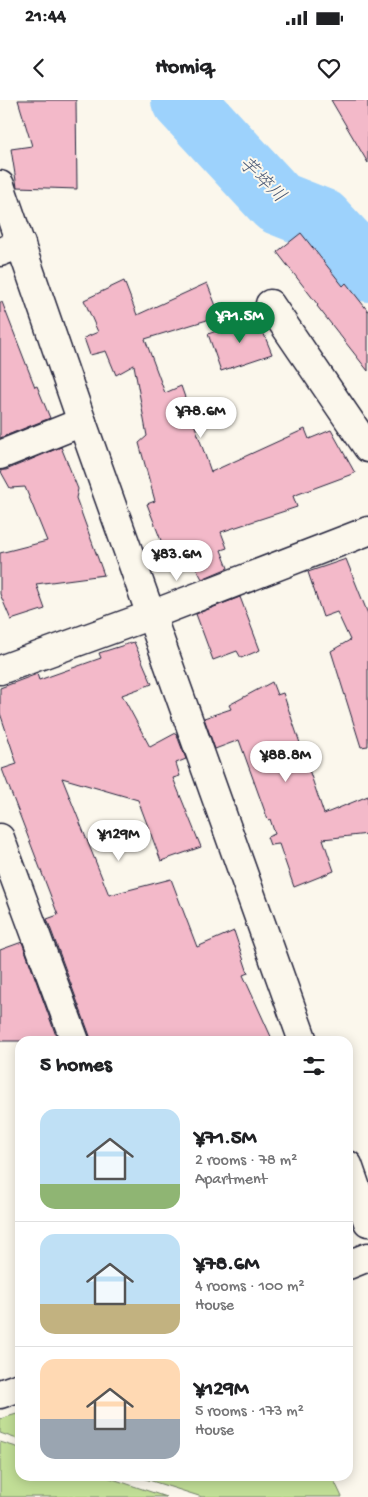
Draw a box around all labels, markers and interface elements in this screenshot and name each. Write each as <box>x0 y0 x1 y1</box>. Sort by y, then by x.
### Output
text: 21:44 <box>25 6 66 29</box>
icon: back <box>25 54 53 82</box>
icon: heart <box>315 54 343 82</box>
text: Homiq <box>155 55 213 81</box>
water label: 芋埣川 <box>233 152 290 209</box>
pin: ¥71.5M <box>199 302 281 344</box>
text: ¥71.5M <box>217 308 263 327</box>
pin: ¥78.6M <box>160 396 242 439</box>
text: ¥78.6M <box>177 403 225 422</box>
pin: ¥83.6M <box>136 540 218 582</box>
text: ¥83.6M <box>153 546 201 565</box>
pin: ¥88.8M <box>245 740 327 783</box>
text: ¥88.8M <box>261 747 311 766</box>
pin: ¥129M <box>84 820 154 862</box>
text: ¥129M <box>99 826 139 845</box>
icon: filters <box>300 1052 328 1080</box>
text: 5 homes <box>40 1054 112 1079</box>
text: ¥71.5M <box>195 1127 256 1152</box>
icon: home <box>80 1129 140 1189</box>
text: 2 rooms · 78 m² <box>195 1152 297 1171</box>
text: Apartment <box>195 1171 267 1190</box>
text: ¥78.6M <box>195 1253 259 1278</box>
icon: home <box>80 1254 140 1314</box>
text: 4 rooms · 100 m² <box>195 1278 305 1297</box>
text: House <box>195 1297 234 1316</box>
text: ¥129M <box>195 1378 249 1403</box>
icon: home <box>80 1379 140 1439</box>
text: 5 rooms · 173 m² <box>195 1403 304 1422</box>
text: House <box>195 1422 234 1441</box>

